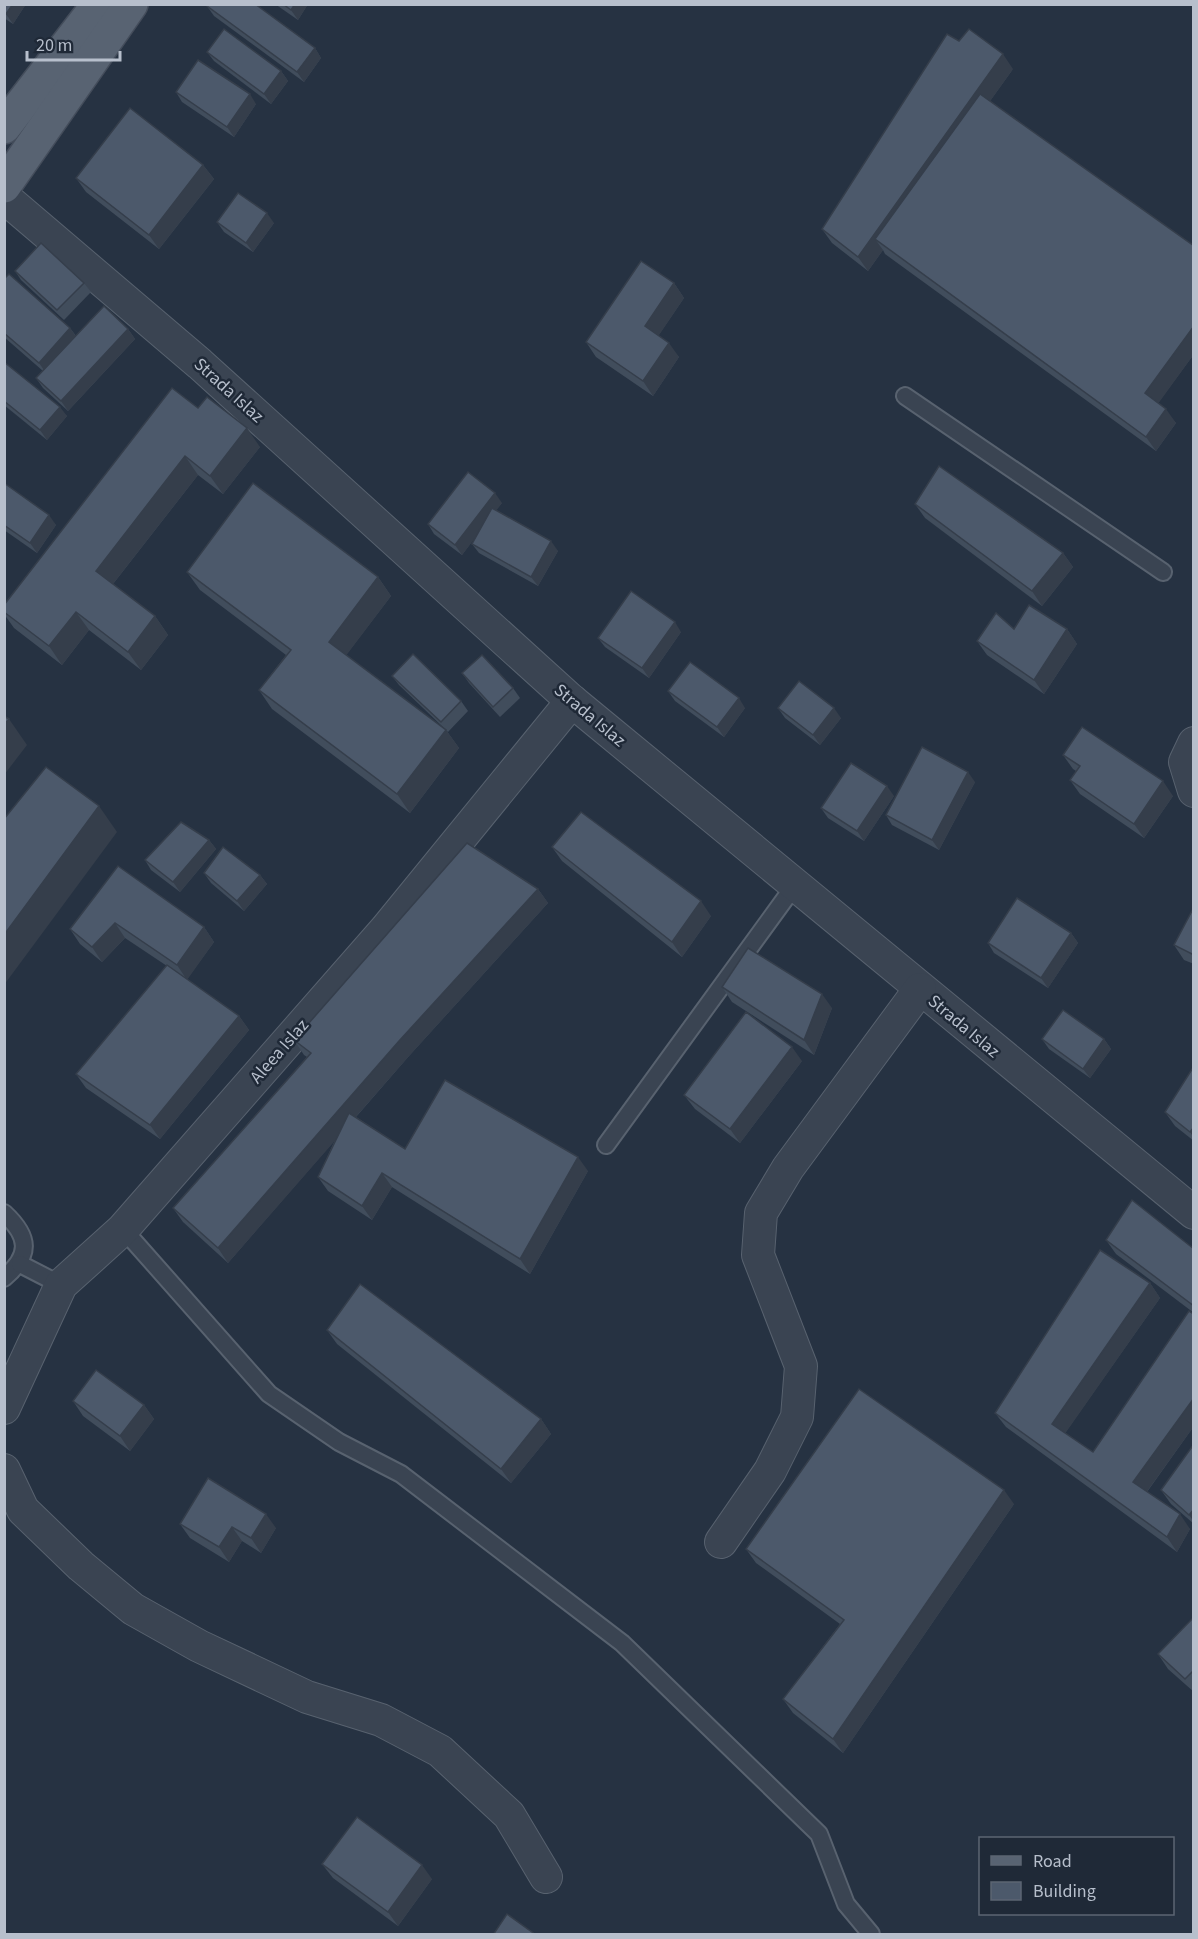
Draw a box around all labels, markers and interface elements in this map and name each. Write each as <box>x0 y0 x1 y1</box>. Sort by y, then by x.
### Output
scale bar <box>27 24 120 62</box>
text: 20 m <box>36 33 72 58</box>
street label: Strada Islaz <box>188 352 269 429</box>
street label: Strada Islaz <box>549 678 631 753</box>
street label: Strada Islaz <box>923 989 1005 1064</box>
street label: Aleea Islaz <box>244 1013 315 1089</box>
legend <box>979 1837 1174 1915</box>
text: Road <box>1033 1849 1072 1874</box>
text: Building <box>1033 1879 1096 1904</box>

